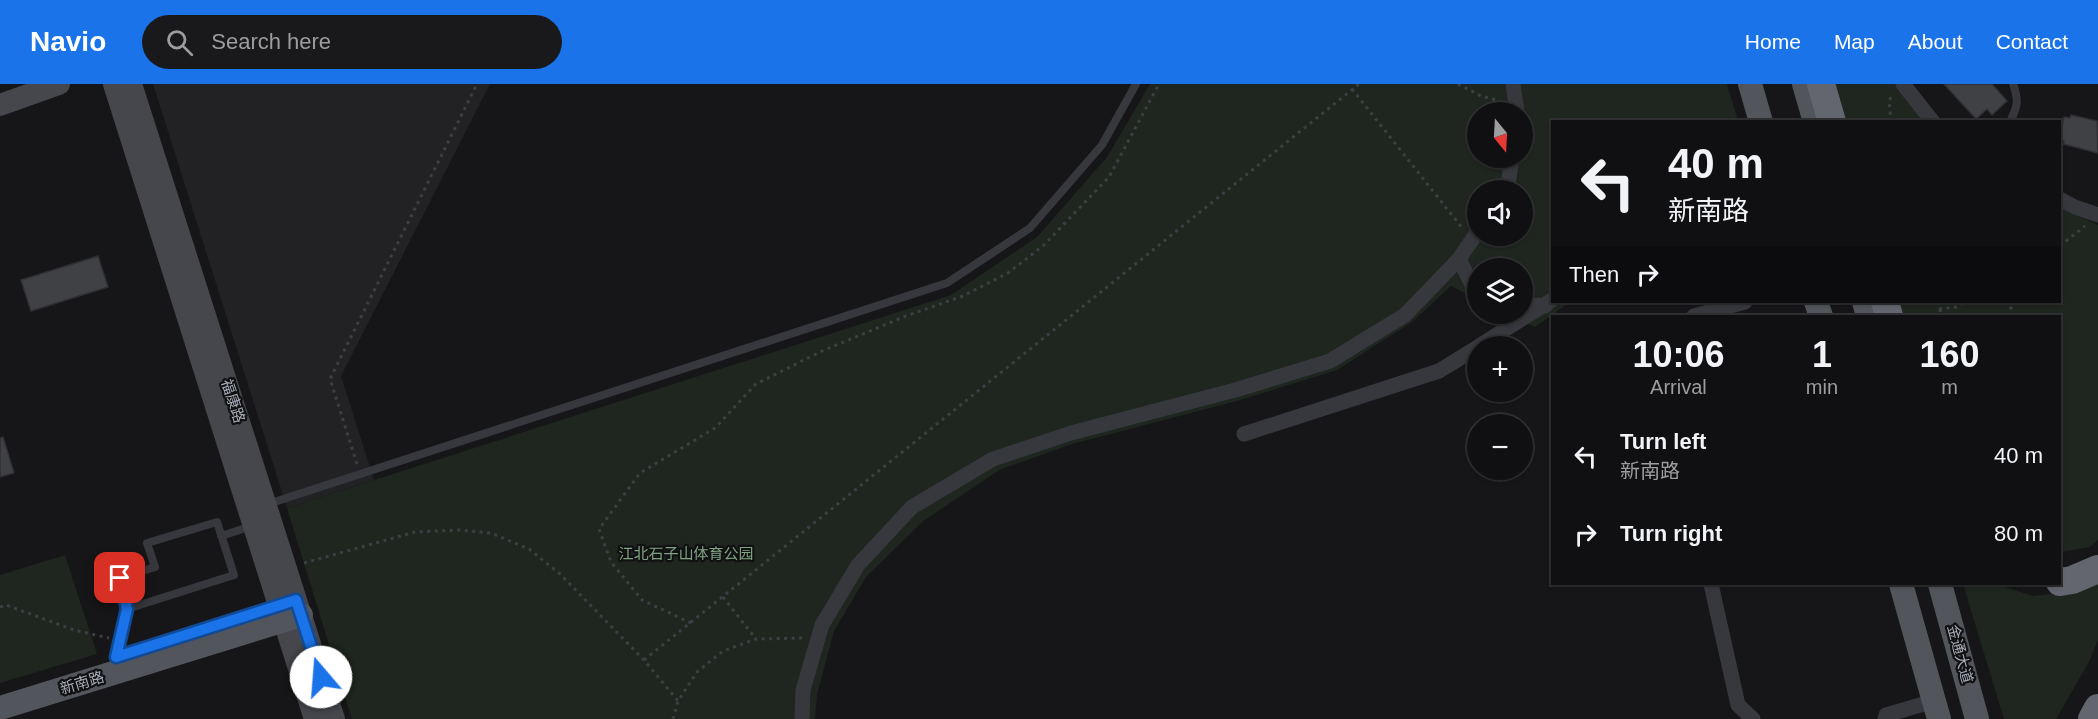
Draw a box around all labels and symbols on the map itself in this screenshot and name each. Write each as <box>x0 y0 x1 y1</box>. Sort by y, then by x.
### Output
north arrow <box>1467 102 1533 168</box>
street label: 福康路 <box>218 377 249 425</box>
park label: 江北石子山体育公园 <box>618 545 754 562</box>
pin <box>94 552 145 603</box>
street label: 金通大道 <box>1945 623 1976 685</box>
position arrow <box>289 645 353 709</box>
street label: 新南路 <box>58 668 106 697</box>

